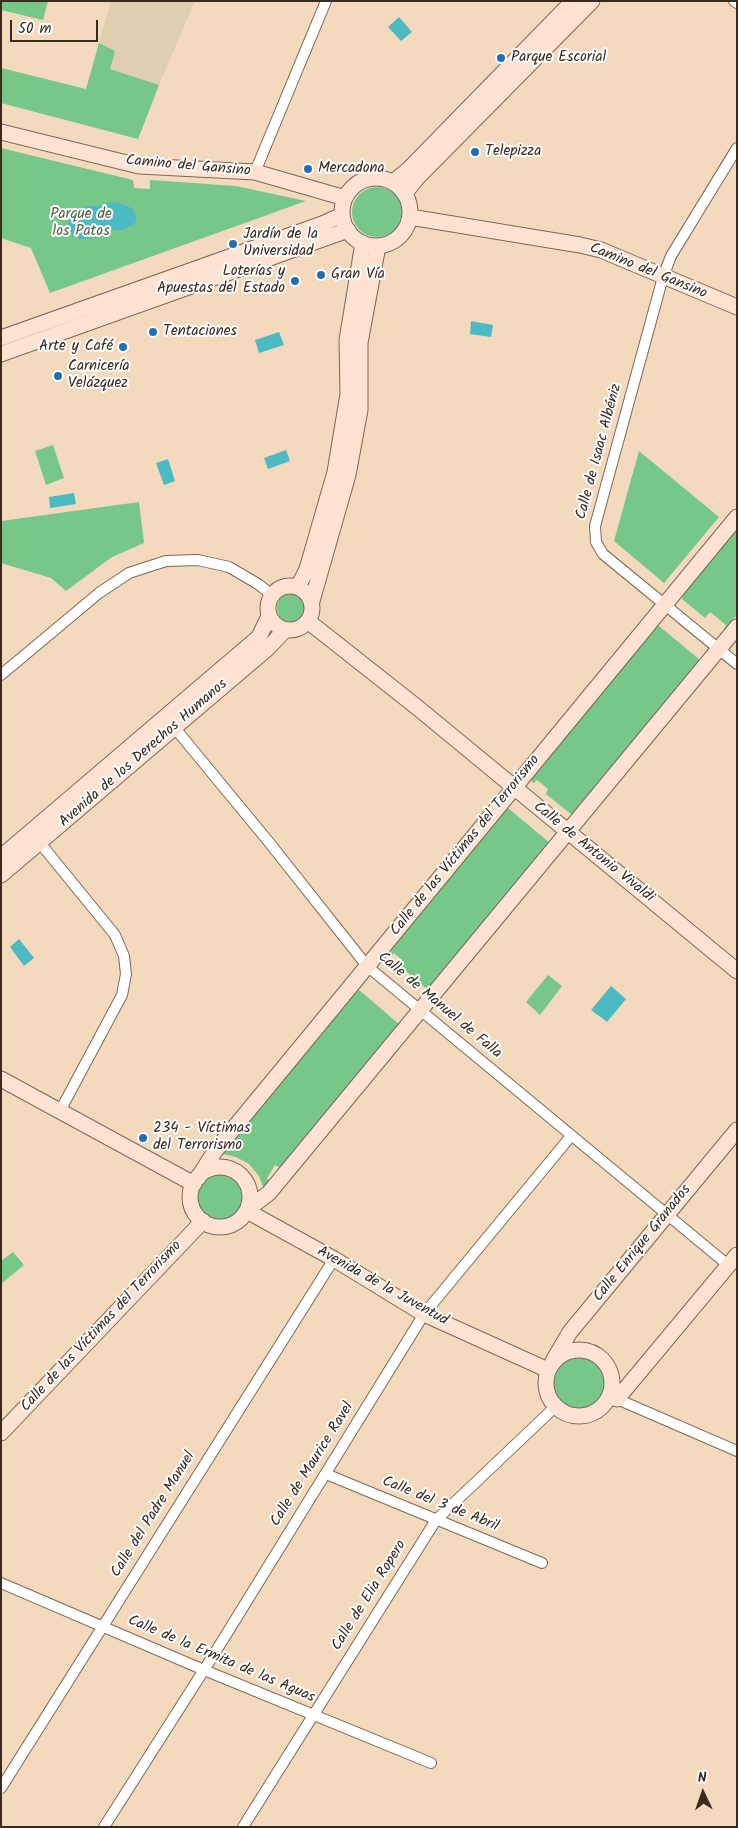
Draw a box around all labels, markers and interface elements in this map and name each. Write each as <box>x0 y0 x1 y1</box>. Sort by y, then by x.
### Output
scale bar <box>12 10 100 42</box>
text: 50 m <box>18 17 52 41</box>
place label: Parque Escorial <box>511 49 606 67</box>
marker: Parque Escorial <box>495 52 507 64</box>
place label: Telepizza <box>485 143 541 161</box>
marker: Telepizza <box>469 146 481 158</box>
street label: Camino del Gansino <box>125 153 251 181</box>
place label: Mercadona <box>318 160 385 178</box>
marker: Mercadona <box>302 163 314 175</box>
park label: Parque de los Patos <box>50 206 112 241</box>
place label: Jardín de la Universidad <box>243 226 318 261</box>
marker: Jardín de la Universidad <box>227 238 239 250</box>
street label: Camino del Gansino <box>587 240 709 304</box>
place label: Loterías y Apuestas del Estado <box>157 263 285 298</box>
place label: Gran Vía <box>331 266 385 284</box>
marker: Gran Vía <box>315 269 327 281</box>
marker: Loterías y Apuestas del Estado <box>289 275 301 287</box>
place label: Tentaciones <box>163 323 237 341</box>
marker: Tentaciones <box>147 326 159 338</box>
place label: Arte y Café <box>39 338 113 356</box>
marker: Arte y Café <box>117 341 129 353</box>
place label: Carnicería Velázquez <box>68 358 130 393</box>
marker: Carnicería Velázquez <box>52 370 64 382</box>
street label: Calle de Isaac Albéniz <box>573 382 627 522</box>
street label: Avenida de los Derechos Humanos <box>56 676 232 832</box>
street label: Calle de las Víctimas del Terrorismo <box>387 752 545 940</box>
street label: Calle de Antonio Vivaldi <box>529 799 657 907</box>
street label: Calle de Manuel de Falla <box>373 949 505 1063</box>
place label: 234 - Víctimas del Terrorismo <box>153 1120 250 1155</box>
marker: 234 - Víctimas del Terrorismo <box>137 1132 149 1144</box>
street label: Calle Enrique Granados <box>590 1182 696 1306</box>
street label: Calle de las Víctimas del Terrorismo <box>18 1238 186 1416</box>
street label: Avenida de la Juventud <box>313 1243 451 1331</box>
street label: Calle de Maurice Ravel <box>267 1400 359 1530</box>
street label: Calle del Padre Manuel <box>108 1449 200 1581</box>
street label: Calle del 3 de Abril <box>379 1473 501 1537</box>
street label: Calle de Elia Ropero <box>329 1538 411 1654</box>
street label: Calle de la Ermita de las Aguas <box>125 1612 317 1708</box>
text: N <box>697 1767 707 1789</box>
north arrow <box>678 1768 728 1818</box>

